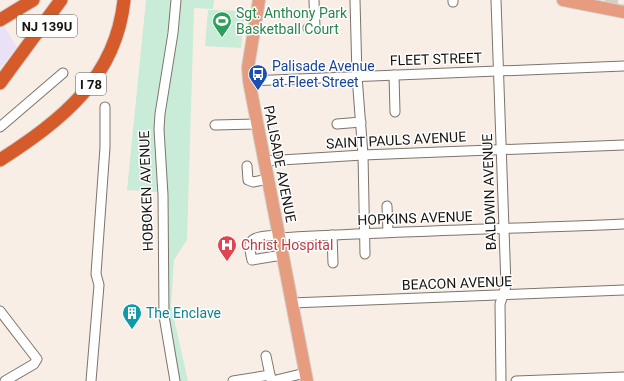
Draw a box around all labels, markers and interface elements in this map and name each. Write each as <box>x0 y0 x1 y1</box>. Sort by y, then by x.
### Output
place label: Sgt. Anthony Park Basketball Court <box>236 5 348 37</box>
sports icon: Sgt. Anthony Park Basketball Court <box>211 10 233 38</box>
road number: NJ 139U <box>17 15 77 37</box>
street label: FLEET STREET <box>389 49 483 69</box>
place label: Palisade Avenue at Fleet Street <box>272 58 375 90</box>
bus stop icon: Palisade Avenue at Fleet Street <box>247 63 269 91</box>
road number: I 78 <box>76 73 106 95</box>
street label: PALISADE AVENUE <box>261 104 299 224</box>
street label: SAINT PAULS AVENUE <box>326 128 467 152</box>
street label: HOBOKEN AVENUE <box>136 130 156 252</box>
street label: BALDWIN AVENUE <box>479 133 499 251</box>
street label: HOPKINS AVENUE <box>357 208 473 228</box>
hospital icon: Christ Hospital <box>216 234 238 262</box>
place label: Christ Hospital <box>241 237 333 253</box>
street label: BEACON AVENUE <box>402 273 512 293</box>
building icon: The Enclave <box>121 302 143 330</box>
place label: The Enclave <box>146 305 221 321</box>

